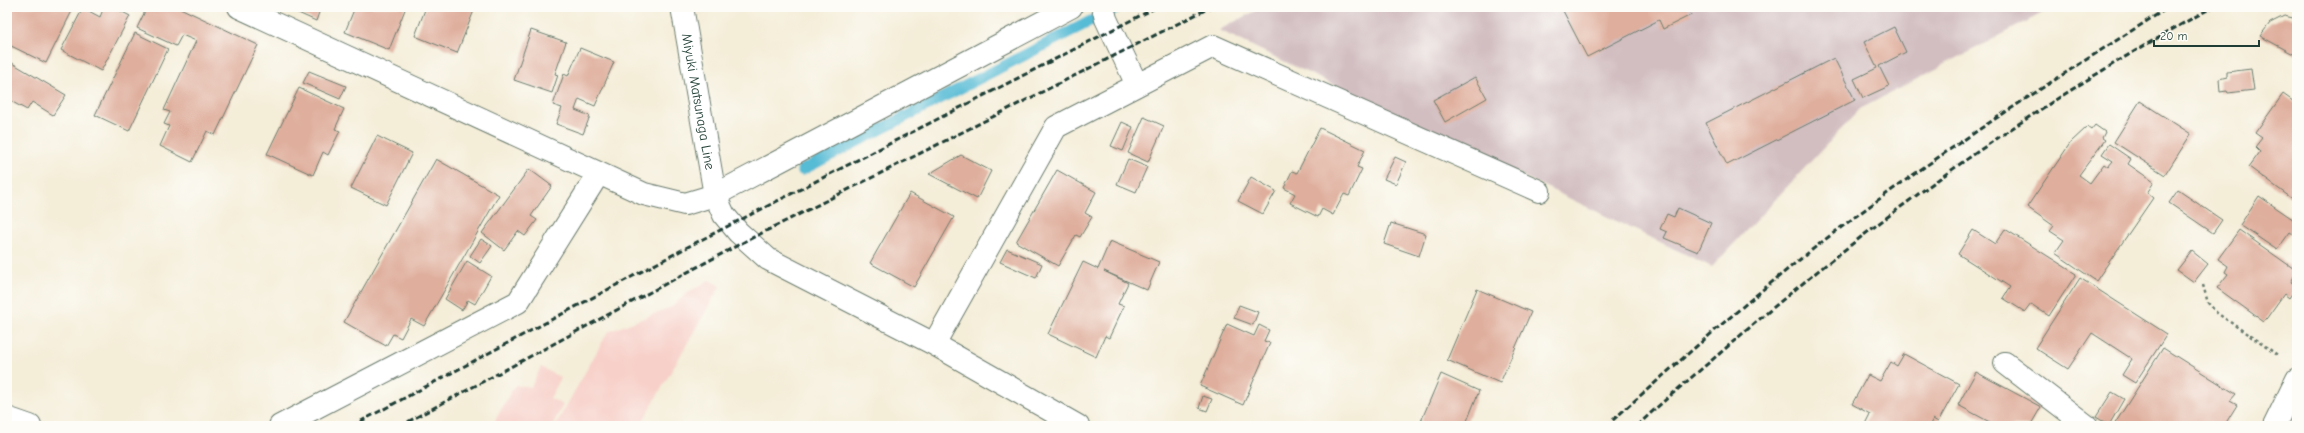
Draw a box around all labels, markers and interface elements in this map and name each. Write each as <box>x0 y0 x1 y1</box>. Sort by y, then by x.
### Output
scale bar <box>2154 22 2259 48</box>
text: 20 m <box>2160 29 2188 43</box>
street label: Miyuki Matsunaga Line <box>678 32 719 171</box>

